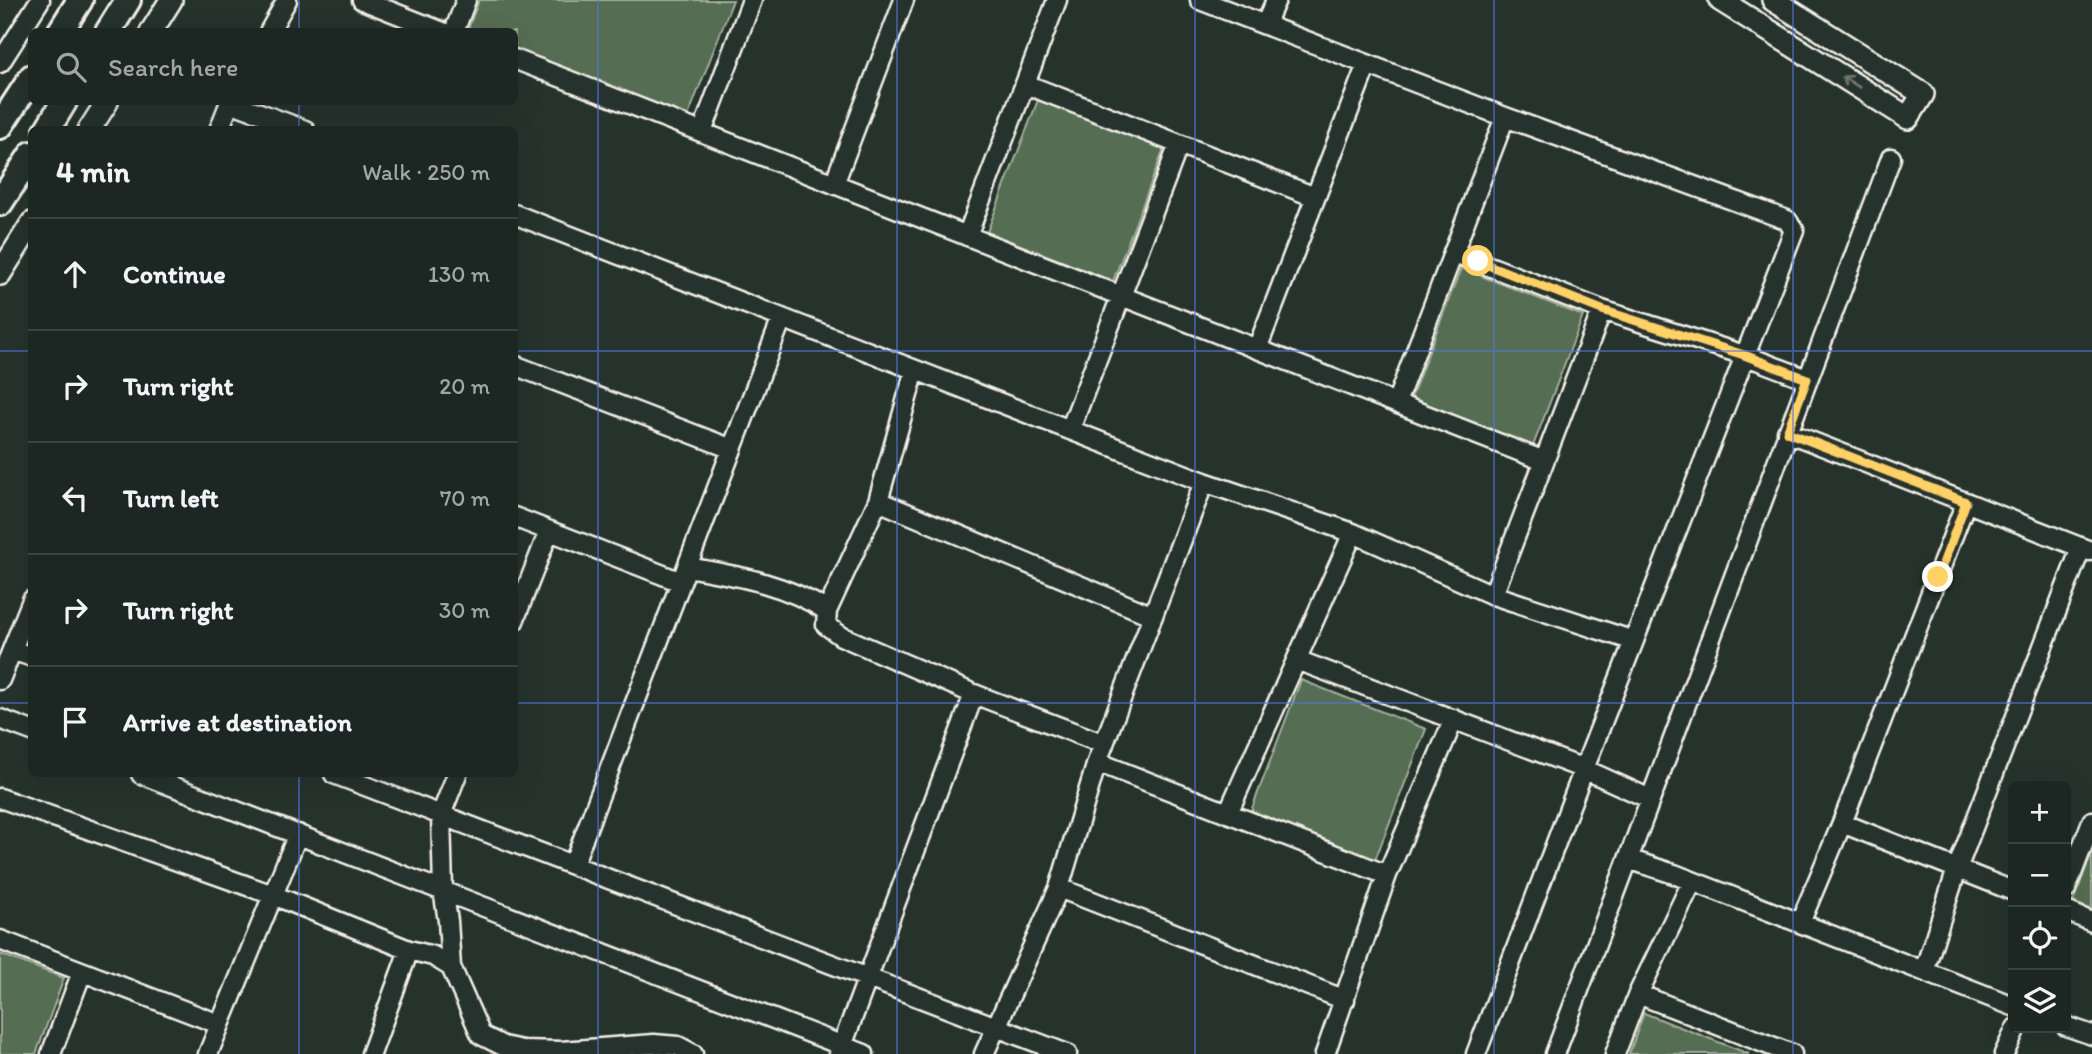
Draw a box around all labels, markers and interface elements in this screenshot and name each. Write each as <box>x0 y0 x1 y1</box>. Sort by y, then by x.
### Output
search box <box>28 28 518 105</box>
icon: search <box>52 48 90 86</box>
text: Search here <box>108 51 238 83</box>
one-way arrow <box>1841 74 1861 88</box>
text: 4 min <box>56 153 130 190</box>
text: Walk · 250 m <box>362 158 490 186</box>
route start <box>1462 245 1493 276</box>
icon: ahead <box>56 255 94 293</box>
text: Continue <box>123 258 226 290</box>
text: 130 m <box>428 260 490 288</box>
icon: right <box>56 367 94 405</box>
text: Turn right <box>123 370 234 402</box>
text: 20 m <box>439 372 490 400</box>
icon: left <box>56 479 94 517</box>
text: Turn left <box>123 482 219 514</box>
text: 70 m <box>440 484 490 512</box>
route end <box>1922 561 1953 592</box>
icon: right <box>56 591 94 629</box>
text: Turn right <box>123 594 234 626</box>
text: 30 m <box>439 596 490 624</box>
icon: arrive <box>56 703 94 741</box>
text: Arrive at destination <box>123 706 352 738</box>
map controls <box>2008 781 2071 1033</box>
button: + <box>2008 781 2071 844</box>
button: − <box>2008 844 2071 907</box>
button: locate <box>2008 907 2071 970</box>
button: layers <box>2008 970 2071 1033</box>

